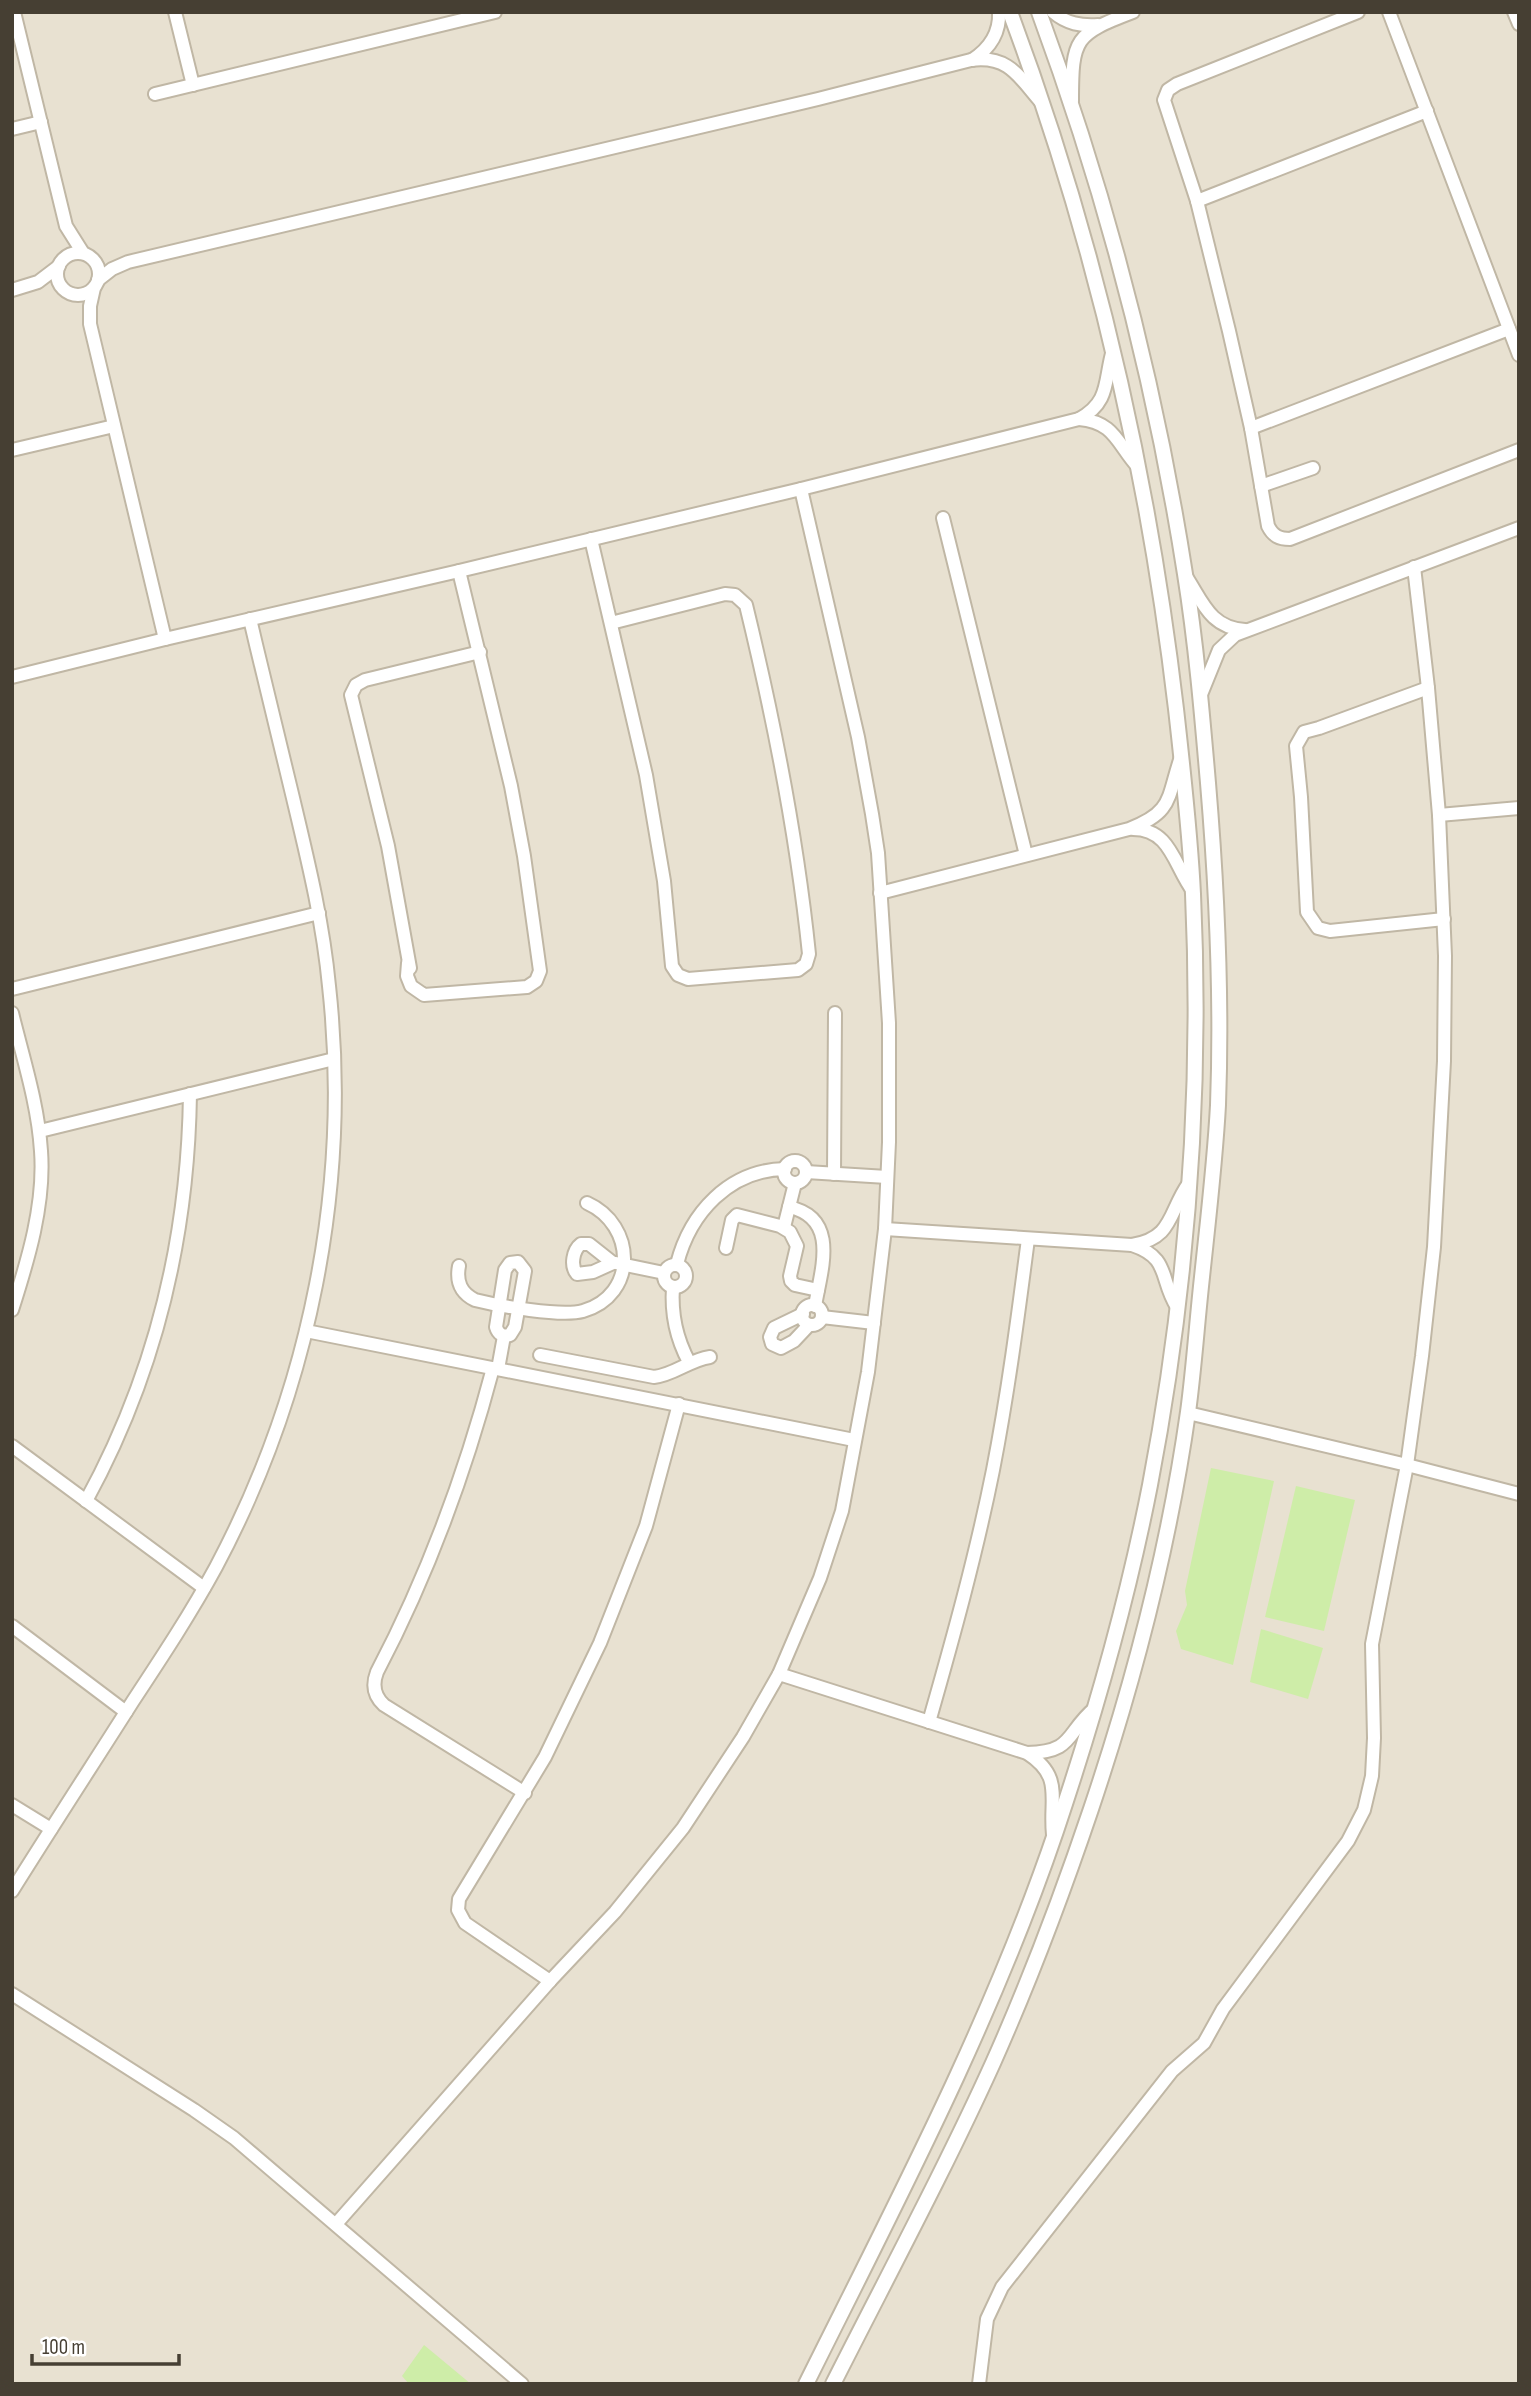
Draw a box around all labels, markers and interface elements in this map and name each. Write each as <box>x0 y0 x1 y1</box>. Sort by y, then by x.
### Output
scale bar <box>32 2322 178 2366</box>
text: 100 m <box>42 2335 85 2360</box>

